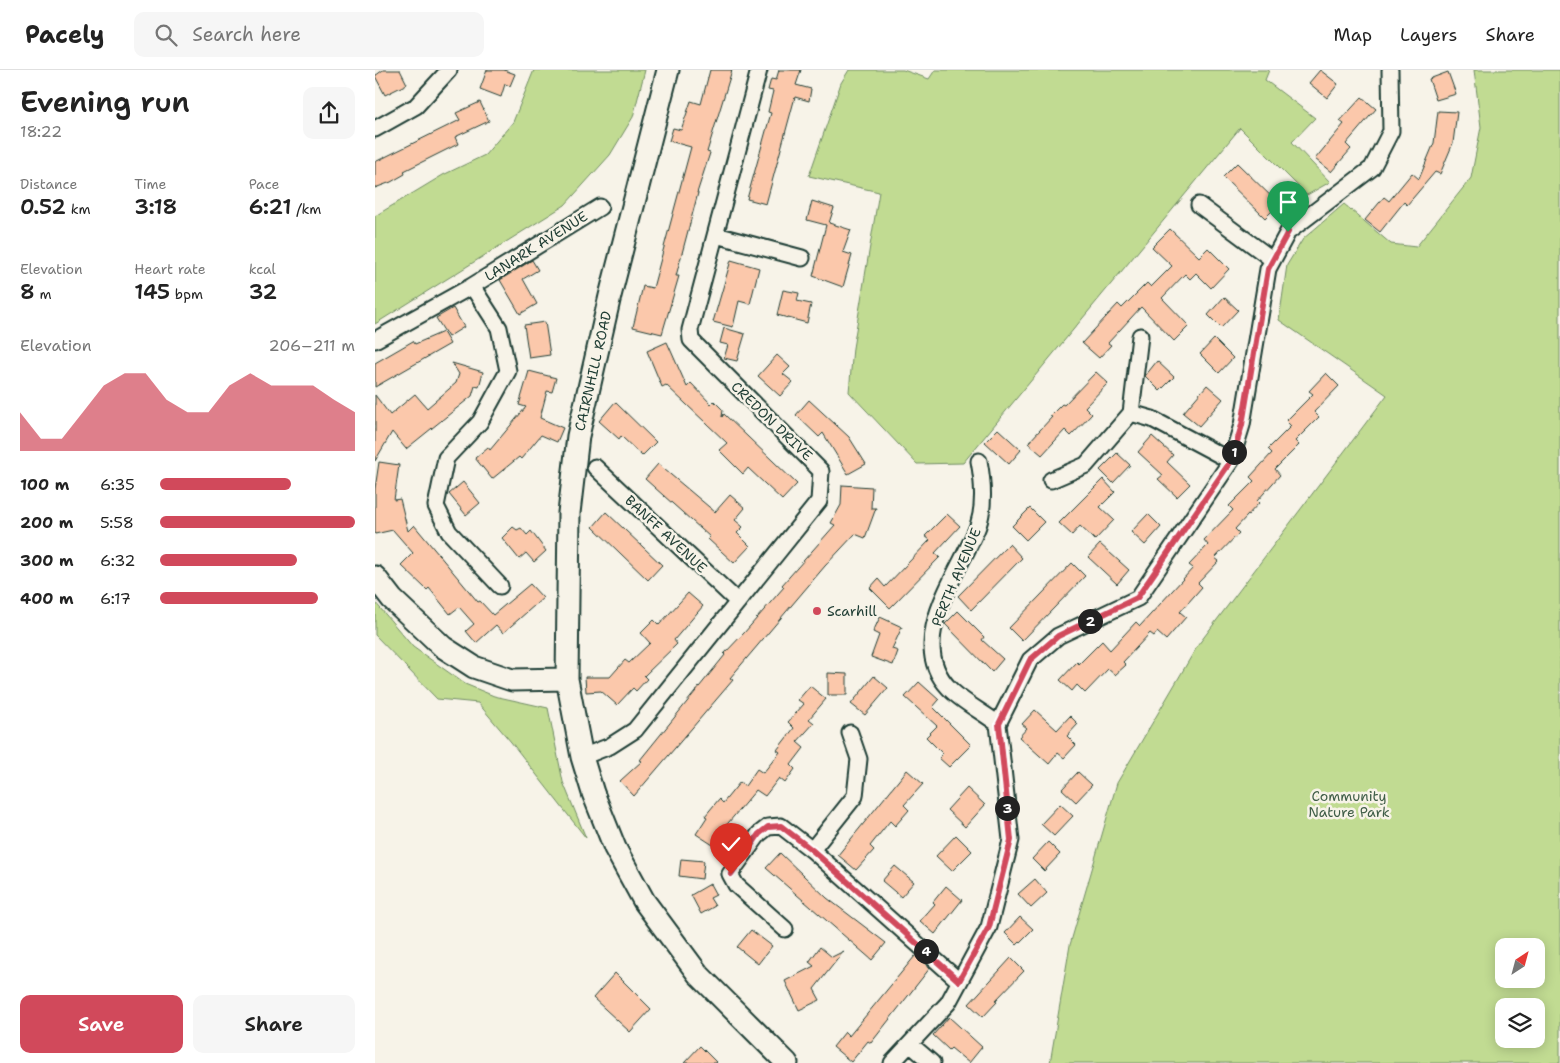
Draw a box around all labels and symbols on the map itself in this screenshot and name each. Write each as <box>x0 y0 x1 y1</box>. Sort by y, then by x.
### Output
pin <box>1267 181 1309 232</box>
street label: LANARK AVENUE <box>481 207 591 285</box>
street label: CAIRNHILL ROAD <box>570 309 616 433</box>
street label: CREDON DRIVE <box>727 378 817 465</box>
pin: 1 <box>1221 440 1247 464</box>
street label: BANFF AVENUE <box>621 491 711 577</box>
street label: PERTH AVENUE <box>927 525 985 629</box>
place label: Scarhill <box>827 602 878 620</box>
marker: Scarhill <box>811 605 823 617</box>
pin: 2 <box>1077 608 1103 634</box>
park label: Community Nature Park <box>1308 787 1390 821</box>
pin: 3 <box>995 796 1019 820</box>
pin <box>710 823 752 874</box>
pin: 4 <box>913 938 939 964</box>
north arrow <box>1495 938 1545 988</box>

